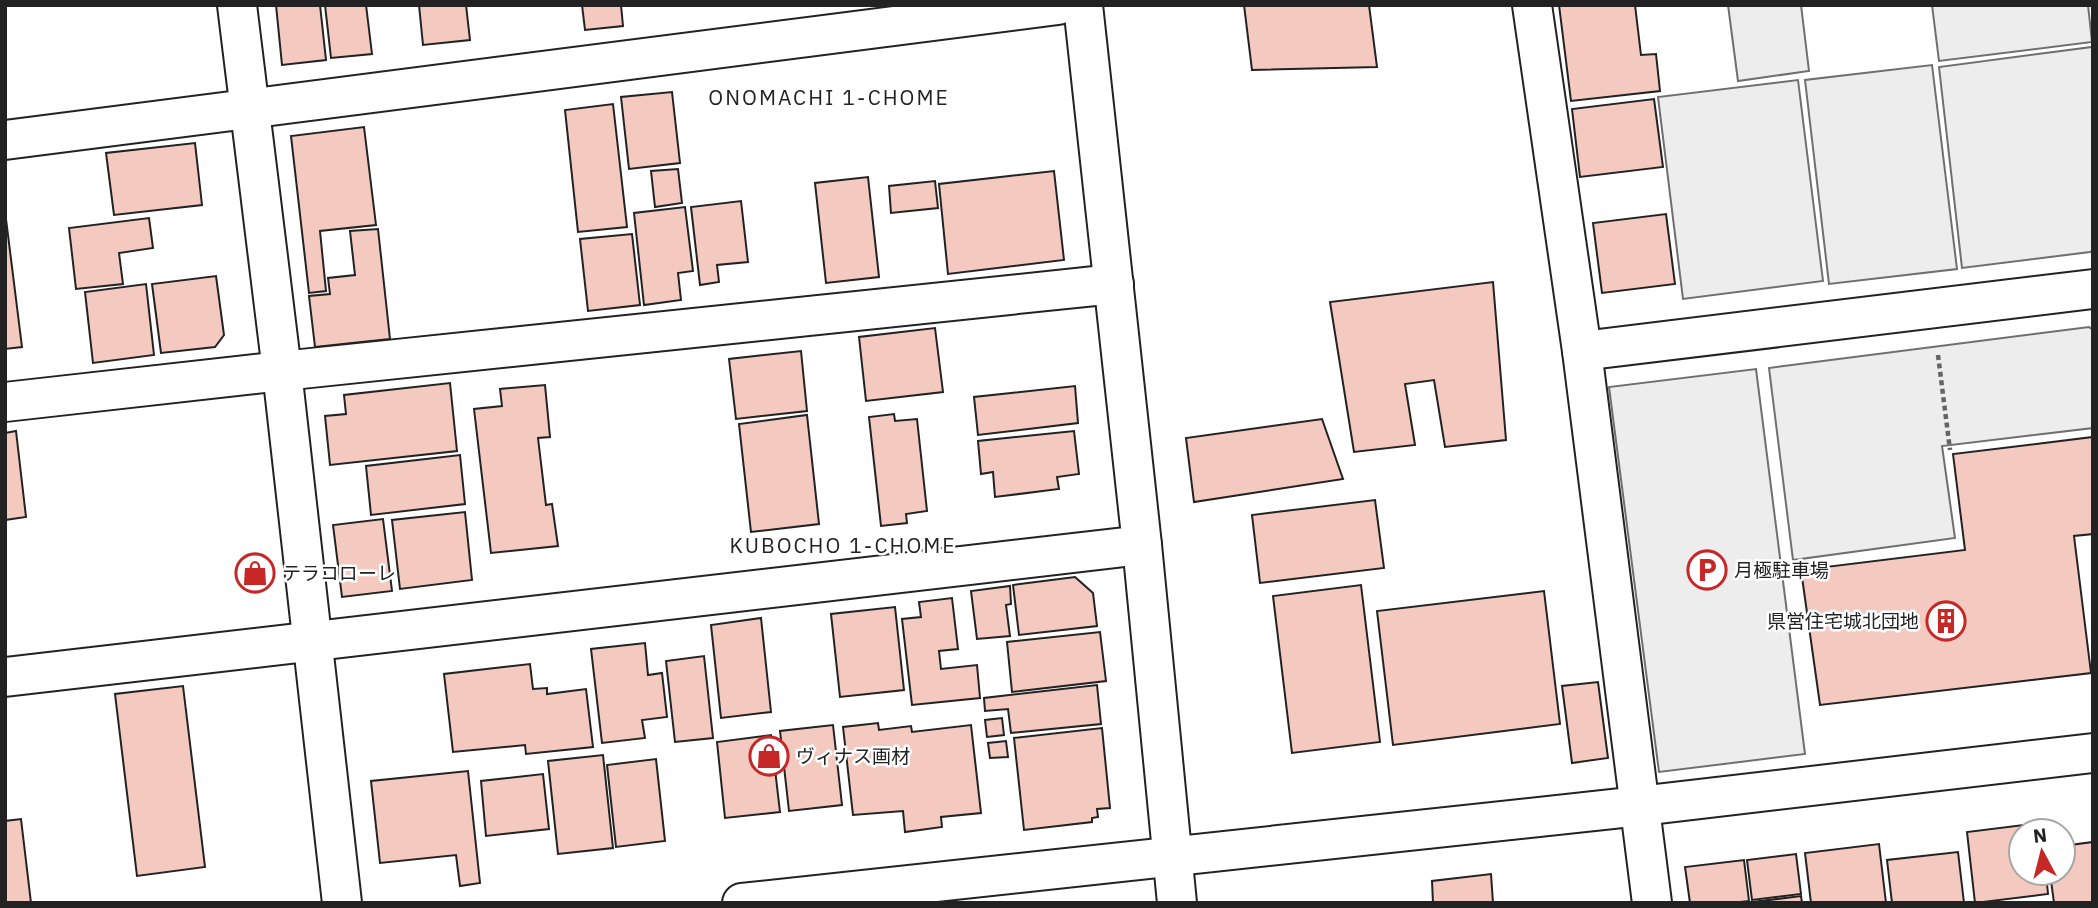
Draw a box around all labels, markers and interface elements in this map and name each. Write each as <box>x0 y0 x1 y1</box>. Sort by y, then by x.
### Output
district label: ONOMACHI 1-CHOME <box>708 83 950 111</box>
district label: KUBOCHO 1-CHOME <box>729 531 957 559</box>
parking icon: 月極駐車場 <box>1686 549 1728 591</box>
shop icon: テラコローレ <box>234 552 276 594</box>
place label: 月極駐車場 <box>1734 558 1829 582</box>
place label: テラコローレ <box>282 561 396 585</box>
building icon: 県営住宅城北団地 <box>1925 600 1967 642</box>
place label: 県営住宅城北団地 <box>1767 609 1919 633</box>
shop icon: ヴィナス画材 <box>748 735 790 777</box>
place label: ヴィナス画材 <box>796 744 910 768</box>
north arrow <box>2007 817 2077 887</box>
text: N <box>2032 822 2048 848</box>

